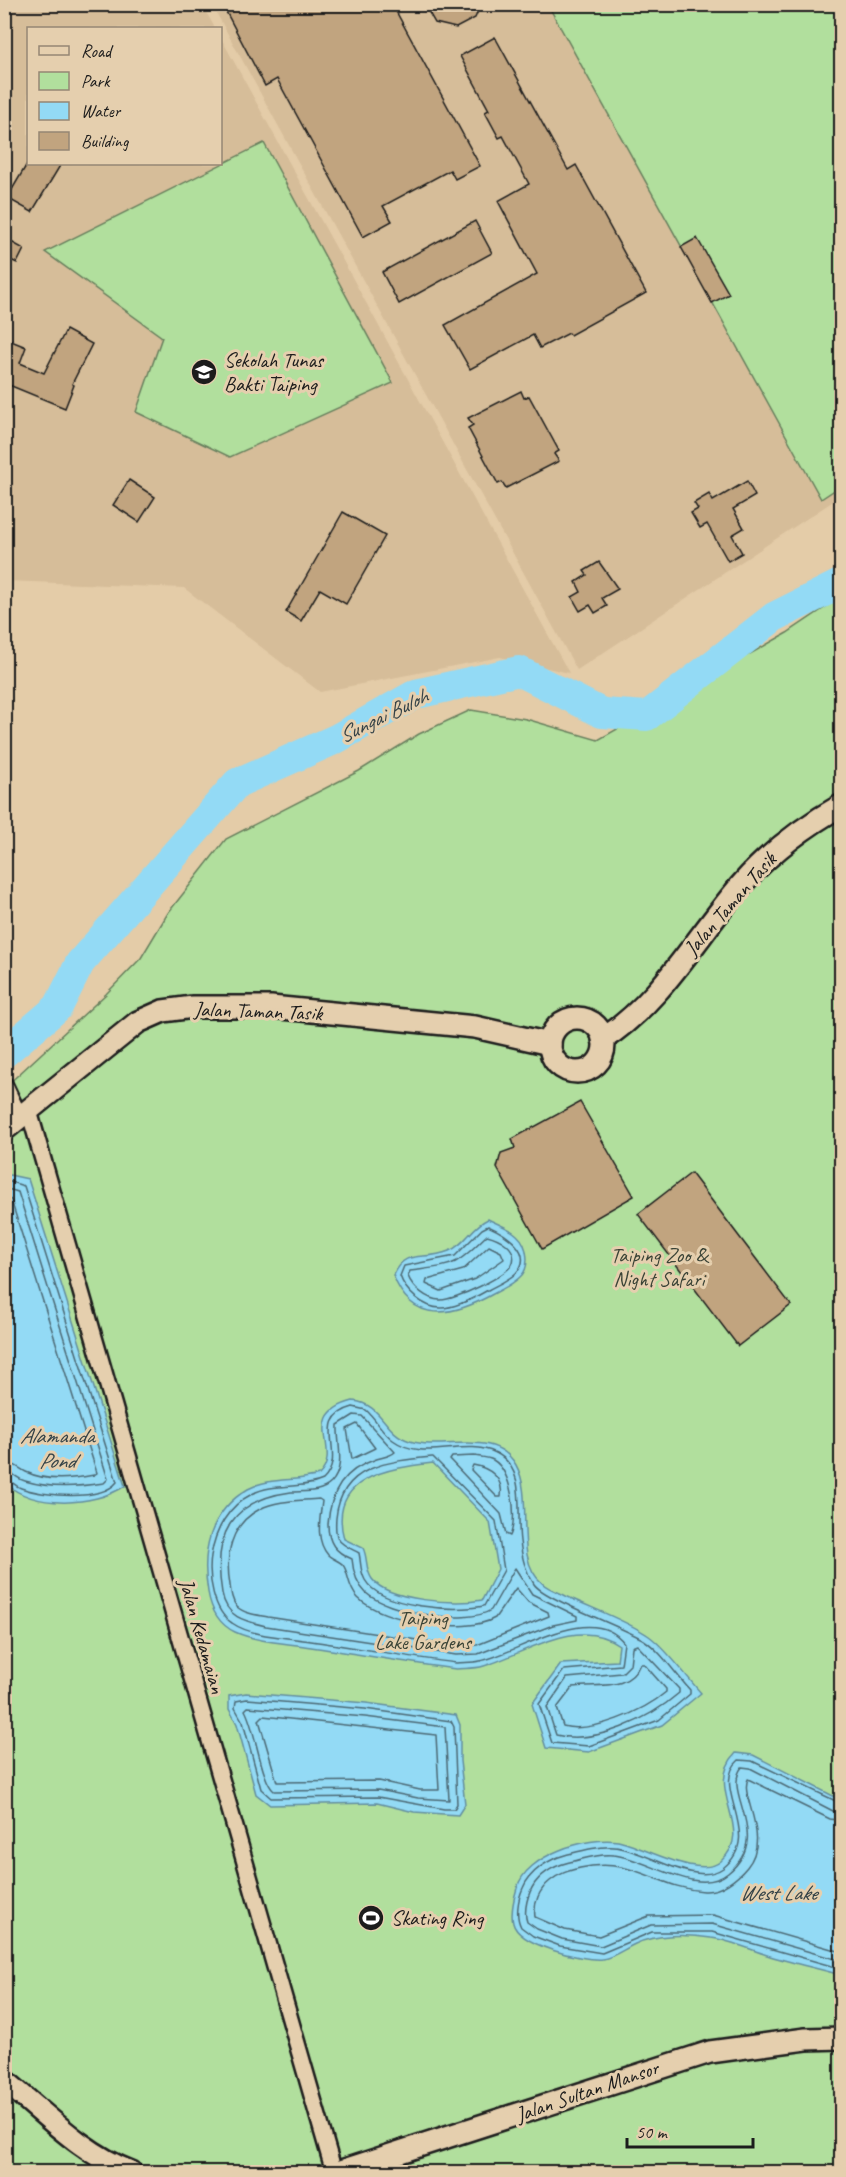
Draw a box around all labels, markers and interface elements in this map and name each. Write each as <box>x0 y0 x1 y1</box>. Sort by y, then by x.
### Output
legend <box>27 27 222 165</box>
text: Road <box>81 40 114 62</box>
text: Park <box>81 70 111 92</box>
text: Water <box>81 100 122 122</box>
text: Building <box>81 130 130 152</box>
place label: Sekolah Tunas Bakti Taiping <box>224 347 325 397</box>
school or university icon: Sekolah Tunas Bakti Taiping <box>189 357 219 387</box>
water label: Sungai Buloh <box>334 682 434 750</box>
street label: Jalan Taman Tasik <box>677 846 783 962</box>
street label: Jalan Taman Tasik <box>192 996 324 1026</box>
park label: Taiping Zoo & Night Safari <box>611 1242 710 1292</box>
water label: Alamanda Pond <box>20 1422 97 1475</box>
street label: Jalan Kedamaian <box>173 1574 231 1697</box>
park label: Taiping Lake Gardens <box>375 1605 473 1655</box>
water label: West Lake <box>740 1879 819 1907</box>
sports icon: Skating Ring <box>356 1903 386 1933</box>
place label: Skating Ring <box>391 1905 485 1931</box>
street label: Jalan Sultan Mansor <box>511 2054 663 2128</box>
scale bar <box>627 2111 753 2149</box>
text: 50 m <box>636 2121 669 2143</box>

